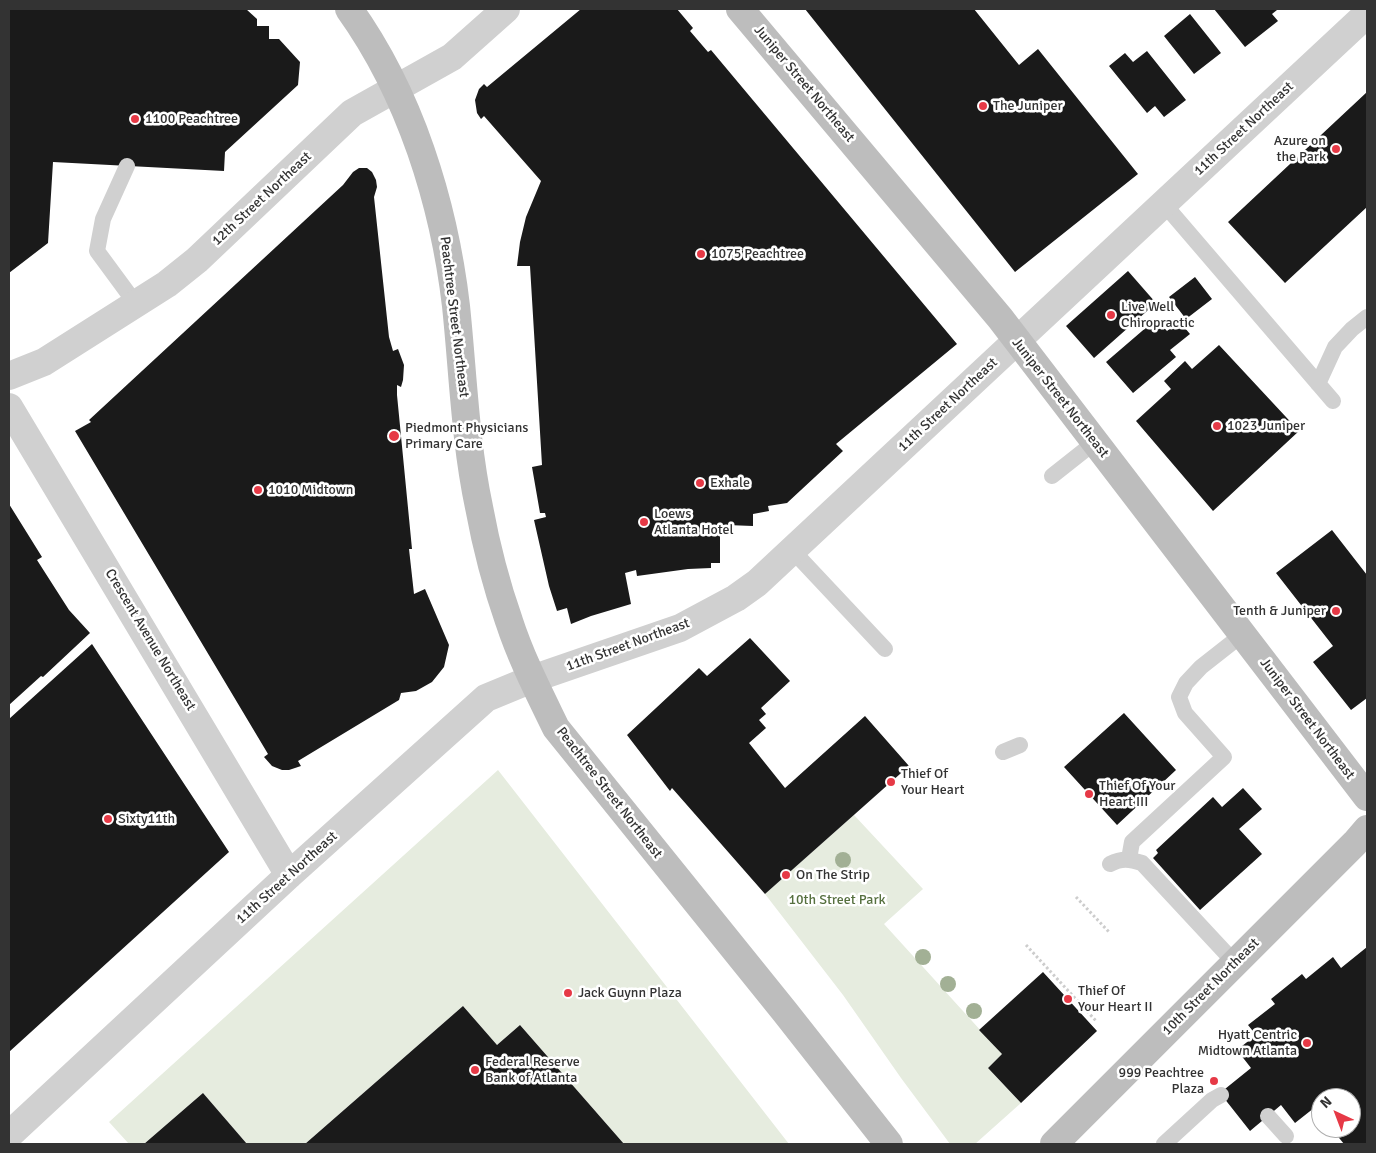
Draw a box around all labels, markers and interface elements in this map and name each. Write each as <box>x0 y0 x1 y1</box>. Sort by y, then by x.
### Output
street label: Juniper Street Northeast <box>750 22 858 146</box>
street label: 11th Street Northeast <box>1191 78 1297 180</box>
place label: The Juniper <box>993 98 1063 114</box>
marker: The Juniper <box>977 100 989 112</box>
place label: 1100 Peachtree <box>145 111 238 127</box>
marker: 1100 Peachtree <box>129 113 141 125</box>
place label: Azure on the Park <box>1274 133 1326 166</box>
marker: Azure on the Park <box>1330 143 1342 155</box>
street label: 12th Street Northeast <box>209 148 315 250</box>
street label: Peachtree Street Northeast <box>436 236 472 398</box>
place label: 1075 Peachtree <box>711 246 804 262</box>
marker: 1075 Peachtree <box>695 248 707 260</box>
place label: Live Well Chiropractic <box>1121 299 1195 332</box>
marker: Live Well Chiropractic <box>1105 309 1117 321</box>
street label: Juniper Street Northeast <box>1008 335 1112 461</box>
street label: 11th Street Northeast <box>895 354 1001 456</box>
place label: 1023 Juniper <box>1227 418 1305 434</box>
place label: Piedmont Physicians Primary Care <box>405 420 528 452</box>
marker: 1023 Juniper <box>1211 420 1223 432</box>
marker: Piedmont Physicians Primary Care <box>387 429 401 443</box>
place label: Exhale <box>710 475 750 491</box>
marker: Exhale <box>694 477 706 489</box>
place label: 1010 Midtown <box>268 482 354 498</box>
marker: 1010 Midtown <box>252 484 264 496</box>
place label: Loews Atlanta Hotel <box>654 506 734 538</box>
marker: Loews Atlanta Hotel <box>638 516 650 528</box>
street label: Crescent Avenue Northeast <box>101 566 199 714</box>
place label: Tenth & Juniper <box>1233 603 1326 619</box>
marker: Tenth & Juniper <box>1330 605 1342 617</box>
street label: 11th Street Northeast <box>564 615 692 675</box>
street label: Juniper Street Northeast <box>1256 655 1358 783</box>
street label: Peachtree Street Northeast <box>552 724 666 862</box>
place label: Thief Of Your Heart <box>901 766 964 799</box>
marker: Thief Of Your Heart <box>885 776 897 788</box>
place label: Thief Of Your Heart III <box>1099 778 1175 810</box>
marker: Thief Of Your Heart III <box>1083 788 1095 800</box>
place label: Sixty11th <box>118 811 175 827</box>
marker: Sixty11th <box>102 813 114 825</box>
street label: 11th Street Northeast <box>233 828 341 928</box>
place label: On The Strip <box>796 867 870 883</box>
marker: On The Strip <box>780 869 792 881</box>
park label: 10th Street Park <box>788 892 886 908</box>
street label: 10th Street Northeast <box>1159 935 1263 1039</box>
place label: Thief Of Your Heart II <box>1078 983 1153 1016</box>
place label: Jack Guynn Plaza <box>578 985 682 1001</box>
marker: Jack Guynn Plaza <box>562 987 574 999</box>
marker: Thief Of Your Heart II <box>1062 993 1074 1005</box>
place label: Hyatt Centric Midtown Atlanta <box>1198 1027 1297 1060</box>
marker: Hyatt Centric Midtown Atlanta <box>1301 1037 1313 1049</box>
place label: Federal Reserve Bank of Atlanta <box>485 1054 580 1086</box>
marker: Federal Reserve Bank of Atlanta <box>469 1064 481 1076</box>
place label: 999 Peachtree Plaza <box>1119 1065 1204 1098</box>
marker: 999 Peachtree Plaza <box>1208 1075 1220 1087</box>
north arrow <box>1311 1088 1361 1138</box>
text: N <box>1317 1093 1335 1112</box>

